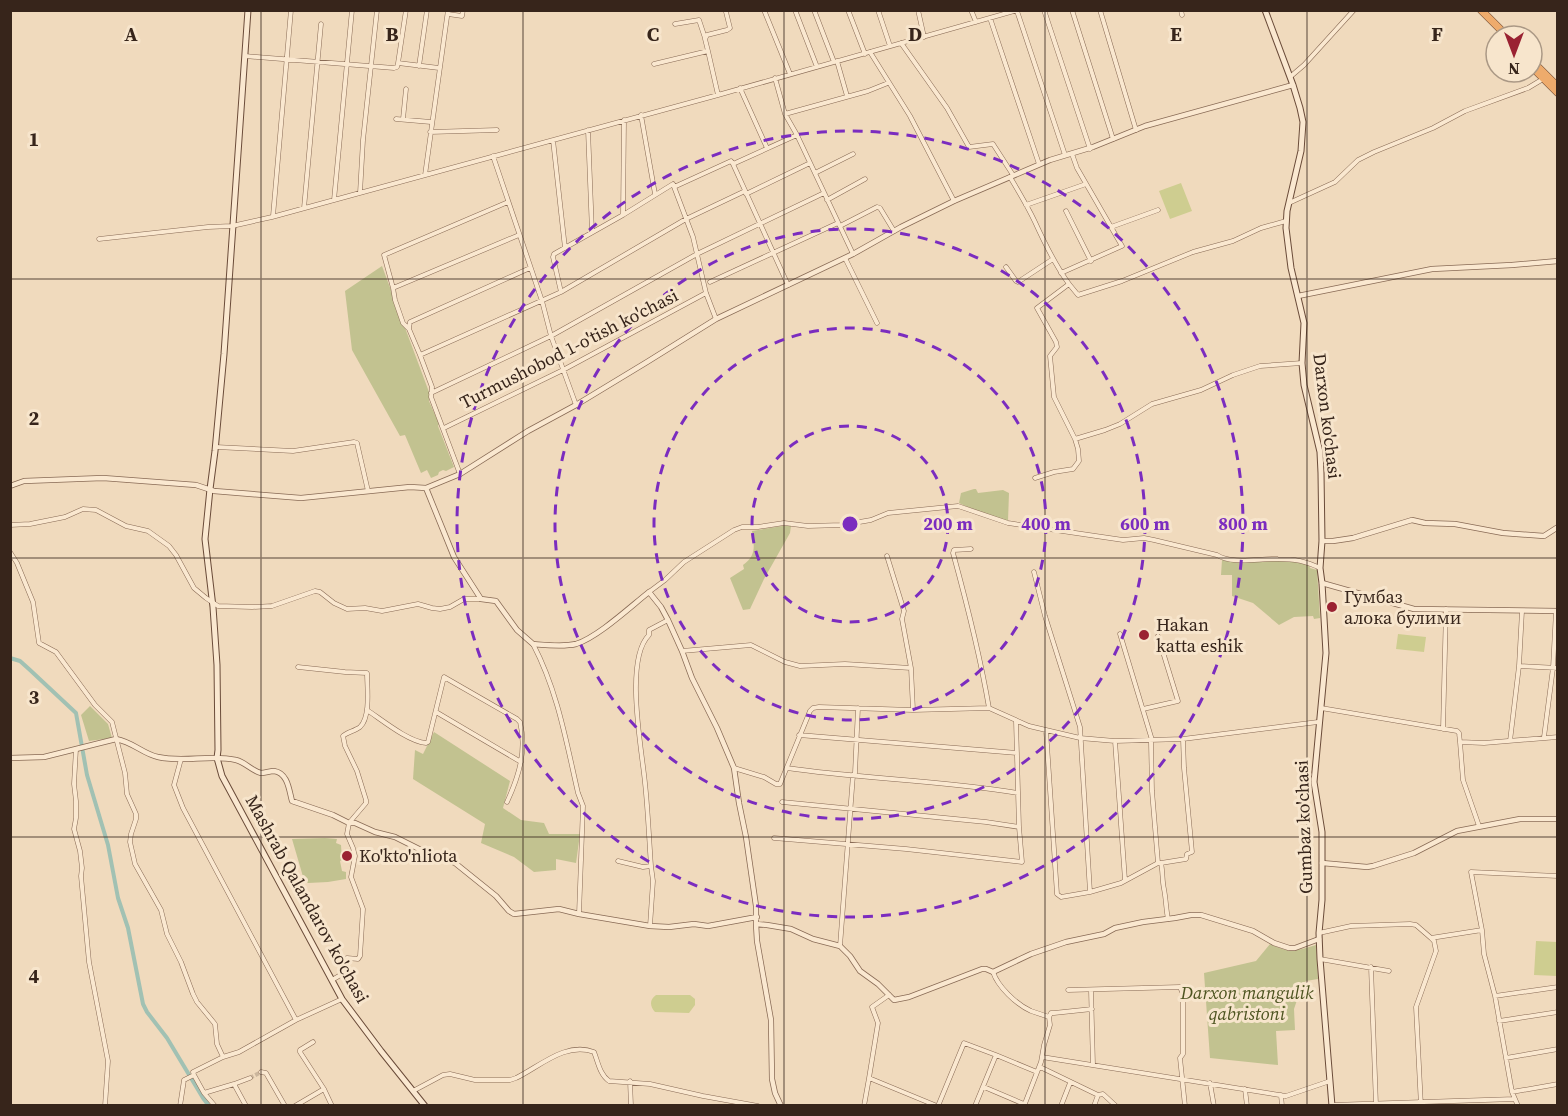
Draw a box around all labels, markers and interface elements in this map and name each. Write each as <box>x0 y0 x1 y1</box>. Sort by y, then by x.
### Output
text: A <box>124 20 138 48</box>
text: B <box>385 20 399 48</box>
text: C <box>647 20 659 48</box>
text: D <box>908 20 922 48</box>
text: E <box>1170 20 1182 48</box>
text: F <box>1431 20 1443 48</box>
north arrow <box>1484 24 1544 84</box>
text: N <box>1508 58 1520 80</box>
text: 1 <box>29 125 39 153</box>
street label: Turmushobod 1-o'tish ko'chasi <box>455 282 682 415</box>
street label: Darxon ko'chasi <box>1307 352 1348 480</box>
text: 2 <box>29 404 40 432</box>
text: 200 m <box>923 511 973 536</box>
text: 400 m <box>1021 511 1071 536</box>
text: 600 m <box>1120 511 1170 536</box>
text: 800 m <box>1218 511 1268 536</box>
centre of rings <box>840 514 860 534</box>
place label: Гумбаз алока булими <box>1344 584 1461 630</box>
marker: Гумбаз алока булими <box>1325 600 1339 614</box>
place label: Hakan katta eshik <box>1156 612 1243 658</box>
marker: Hakan katta eshik <box>1137 628 1151 642</box>
text: 3 <box>29 683 40 711</box>
street label: Gumbaz ko'chasi <box>1289 760 1318 894</box>
street label: Mashrab Qalandarov ko'chasi <box>240 790 375 1007</box>
place label: Ko'kto'nliota <box>359 843 458 868</box>
marker: Ko'kto'nliota <box>340 849 354 863</box>
text: 4 <box>29 962 40 990</box>
park label: Darxon mangulik qabristoni <box>1179 980 1314 1026</box>

